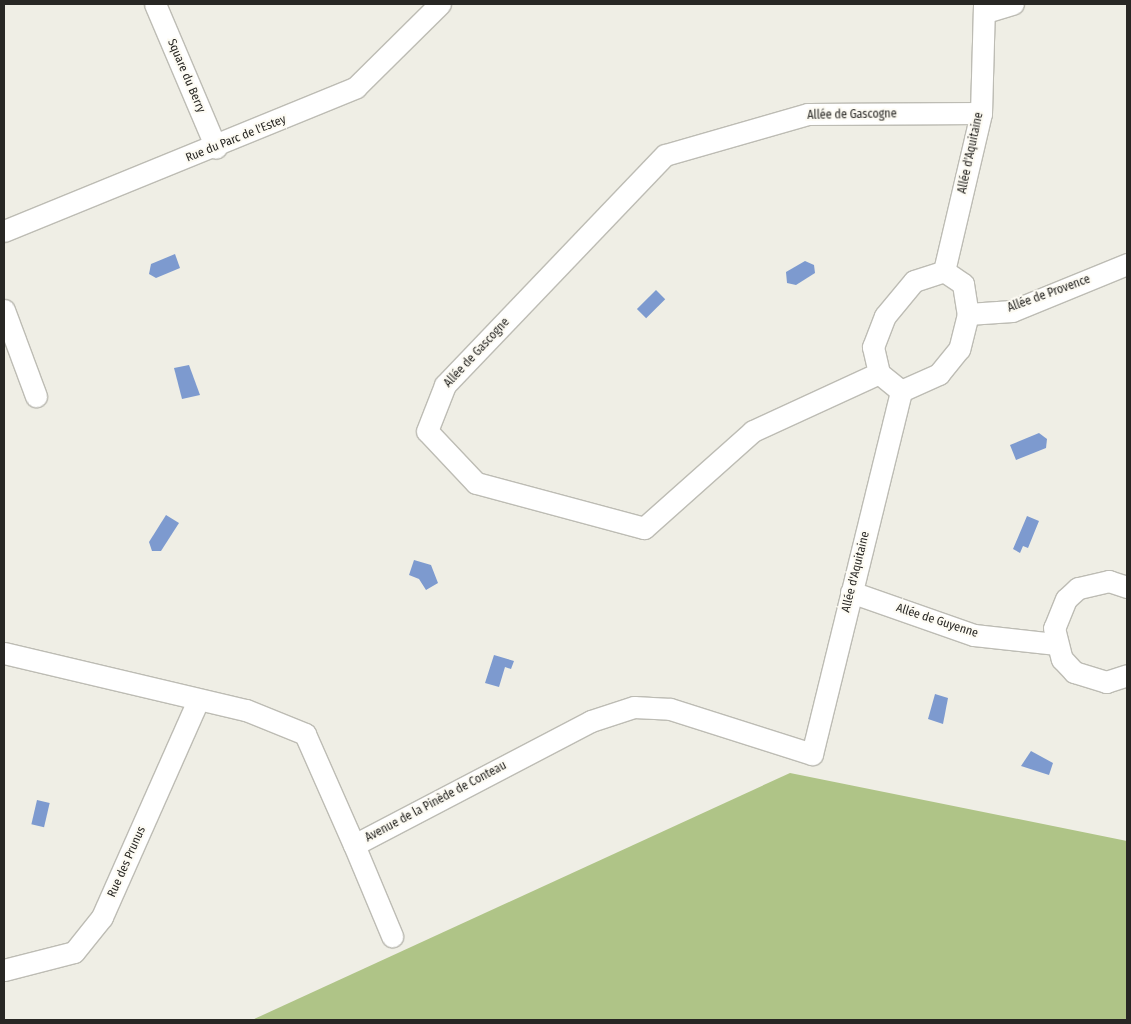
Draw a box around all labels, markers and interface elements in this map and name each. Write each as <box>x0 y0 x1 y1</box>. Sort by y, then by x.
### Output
street label: Square du Berry <box>164 37 208 115</box>
street label: Allée de Gascogne <box>807 107 897 123</box>
street label: Allée d'Aquitaine <box>955 111 987 195</box>
street label: Rue du Parc de l'Estey <box>184 112 288 166</box>
street label: Allée de Provence <box>1006 272 1092 316</box>
street label: Allée de Gascogne <box>441 315 513 391</box>
street label: Allée d'Aquitaine <box>839 530 873 614</box>
street label: Allée de Guyenne <box>894 601 980 641</box>
street label: Avenue de la Pinède de Conteau <box>363 759 509 845</box>
street label: Rue des Prunus <box>105 824 149 900</box>

